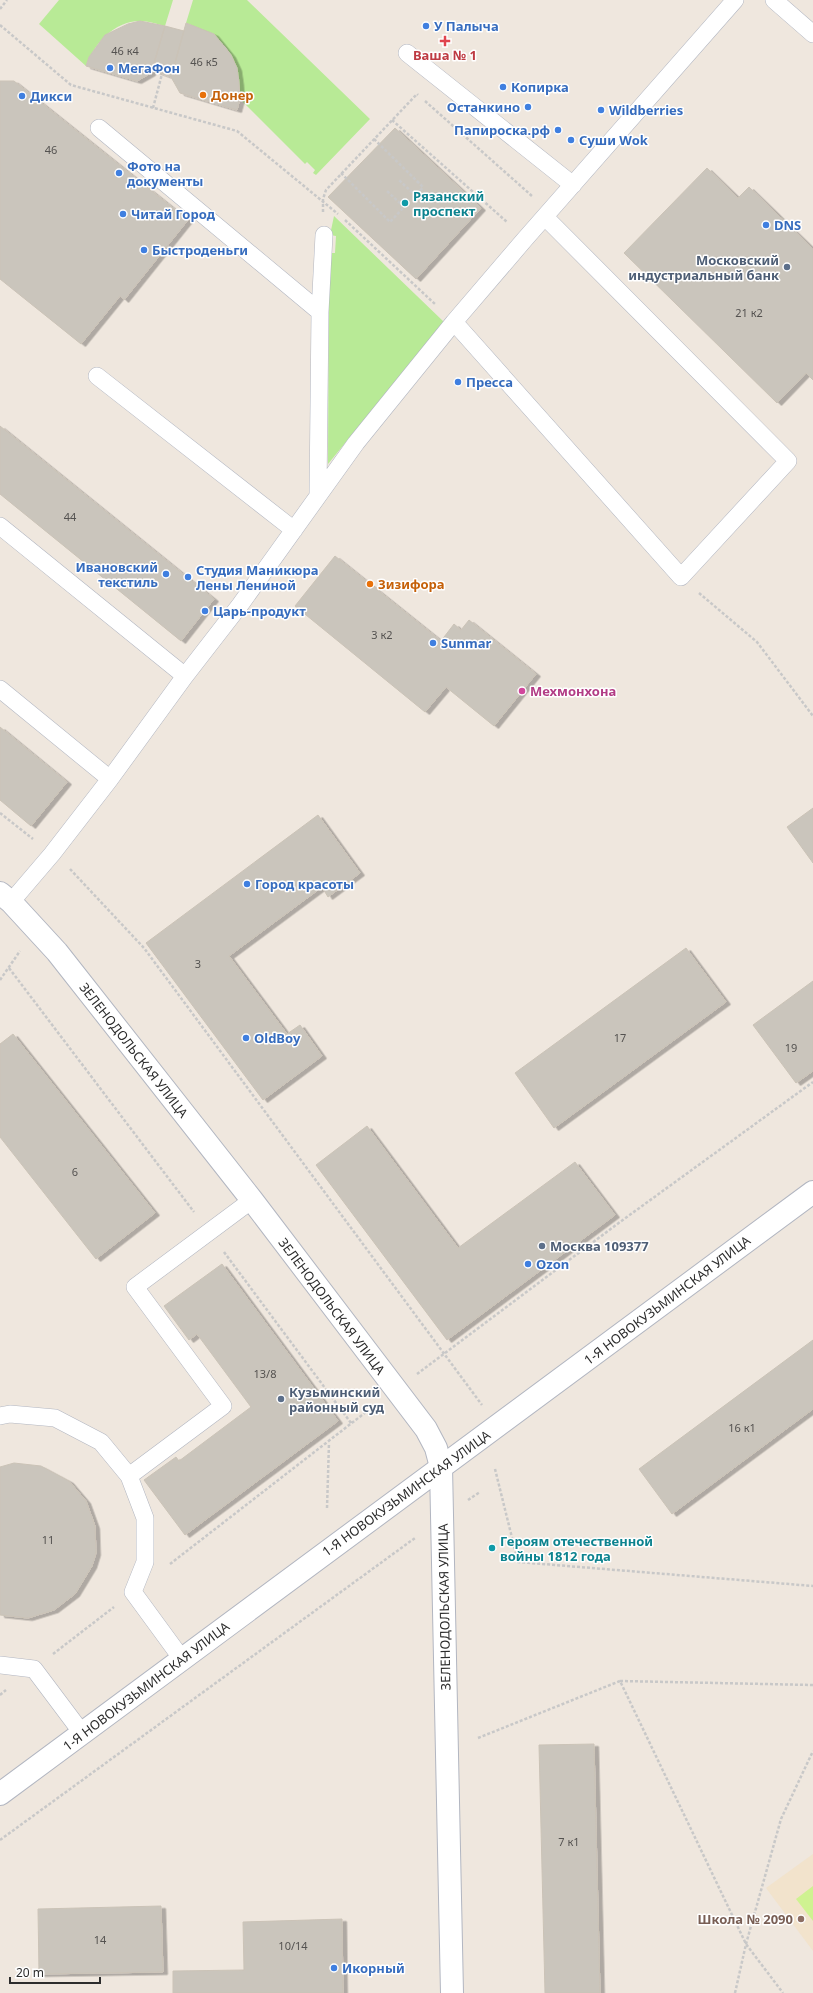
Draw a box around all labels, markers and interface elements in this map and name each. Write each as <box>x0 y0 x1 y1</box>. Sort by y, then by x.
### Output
place label: У Палыча <box>434 17 499 35</box>
marker: У Палыча <box>421 21 431 31</box>
marker: Ваша № 1 <box>440 36 450 46</box>
house number: 46 к4 <box>111 43 139 58</box>
place label: Ваша № 1 <box>413 46 477 64</box>
house number: 46 к5 <box>190 54 218 69</box>
place label: МегаФон <box>118 59 180 77</box>
marker: МегаФон <box>105 63 115 73</box>
place label: Копирка <box>511 78 569 96</box>
marker: Копирка <box>498 82 508 92</box>
place label: Донер <box>211 86 254 104</box>
place label: Дикси <box>30 87 72 105</box>
marker: Донер <box>198 90 208 100</box>
marker: Дикси <box>17 91 27 101</box>
place label: Останкино <box>447 98 520 116</box>
place label: Wildberries <box>609 101 683 119</box>
marker: Останкино <box>523 102 533 112</box>
marker: Wildberries <box>596 105 606 115</box>
place label: Папироска.рф <box>454 121 550 139</box>
marker: Папироска.рф <box>553 125 563 135</box>
place label: Суши Wok <box>579 131 649 149</box>
marker: Суши Wok <box>566 135 576 145</box>
house number: 46 <box>45 142 57 157</box>
place label: Фото на документы <box>127 157 203 190</box>
marker: Фото на документы <box>114 168 124 178</box>
place label: Рязанский проспект <box>413 187 484 220</box>
marker: Рязанский проспект <box>400 198 410 208</box>
place label: Читай Город <box>131 205 216 223</box>
marker: Читай Город <box>118 209 128 219</box>
place label: DNS <box>774 216 801 234</box>
marker: DNS <box>761 220 771 230</box>
place label: Быстроденьги <box>152 241 248 259</box>
marker: Быстроденьги <box>139 245 149 255</box>
place label: Московский индустриальный банк <box>628 251 779 284</box>
marker: Московский индустриальный банк <box>782 262 792 272</box>
house number: 21 к2 <box>735 305 763 320</box>
place label: Пресса <box>466 373 513 391</box>
marker: Пресса <box>453 377 463 387</box>
house number: 44 <box>64 509 77 524</box>
place label: Ивановский текстиль <box>76 558 158 591</box>
place label: Студия Маникюра Лены Лениной <box>196 561 318 594</box>
marker: Ивановский текстиль <box>161 569 171 579</box>
marker: Студия Маникюра Лены Лениной <box>183 572 193 582</box>
place label: Зизифора <box>378 575 445 593</box>
marker: Зизифора <box>365 579 375 589</box>
place label: Царь-продукт <box>213 602 306 620</box>
marker: Царь-продукт <box>200 606 210 616</box>
house number: 3 к2 <box>371 627 393 642</box>
place label: Sunmar <box>441 634 492 652</box>
marker: Sunmar <box>428 638 438 648</box>
place label: Мехмонхона <box>530 682 616 700</box>
marker: Мехмонхона <box>517 686 527 696</box>
place label: Город красоты <box>255 875 354 893</box>
marker: Город красоты <box>242 879 252 889</box>
house number: 3 <box>195 956 201 971</box>
street label: ЗЕЛЕНОДОЛЬСКАЯ УЛИЦА <box>76 979 193 1122</box>
place label: OldBoy <box>254 1029 301 1047</box>
house number: 17 <box>614 1030 626 1045</box>
marker: OldBoy <box>241 1033 251 1043</box>
house number: 19 <box>785 1040 797 1055</box>
house number: 6 <box>72 1164 78 1179</box>
street label: 1-Я НОВОКУЗЬМИНСКАЯ УЛИЦА <box>580 1231 754 1369</box>
street label: ЗЕЛЕНОДОЛЬСКАЯ УЛИЦА <box>275 1234 390 1379</box>
place label: Москва 109377 <box>550 1237 649 1255</box>
marker: Москва 109377 <box>537 1241 547 1251</box>
place label: Ozon <box>536 1255 569 1273</box>
marker: Ozon <box>523 1259 533 1269</box>
house number: 13/8 <box>254 1366 276 1381</box>
place label: Кузьминский районный суд <box>289 1383 385 1416</box>
marker: Кузьминский районный суд <box>276 1394 286 1404</box>
house number: 16 к1 <box>728 1420 756 1435</box>
street label: 1-Я НОВОКУЗЬМИНСКАЯ УЛИЦА <box>318 1425 494 1560</box>
street label: ЗЕЛЕНОДОЛЬСКАЯ УЛИЦА <box>434 1523 454 1691</box>
house number: 11 <box>42 1532 54 1547</box>
place label: Героям отечественной войны 1812 года <box>500 1532 653 1565</box>
marker: Героям отечественной войны 1812 года <box>487 1543 497 1553</box>
street label: 1-Я НОВОКУЗЬМИНСКАЯ УЛИЦА <box>59 1617 233 1755</box>
house number: 7 к1 <box>558 1834 580 1849</box>
place label: Школа № 2090 <box>698 1910 793 1928</box>
marker: Школа № 2090 <box>796 1914 806 1924</box>
house number: 14 <box>94 1932 107 1947</box>
house number: 10/14 <box>278 1938 308 1953</box>
scale bar <box>10 1959 100 1985</box>
place label: Икорный <box>342 1959 405 1977</box>
marker: Икорный <box>329 1963 339 1973</box>
text: 20 m <box>16 1964 44 1981</box>

